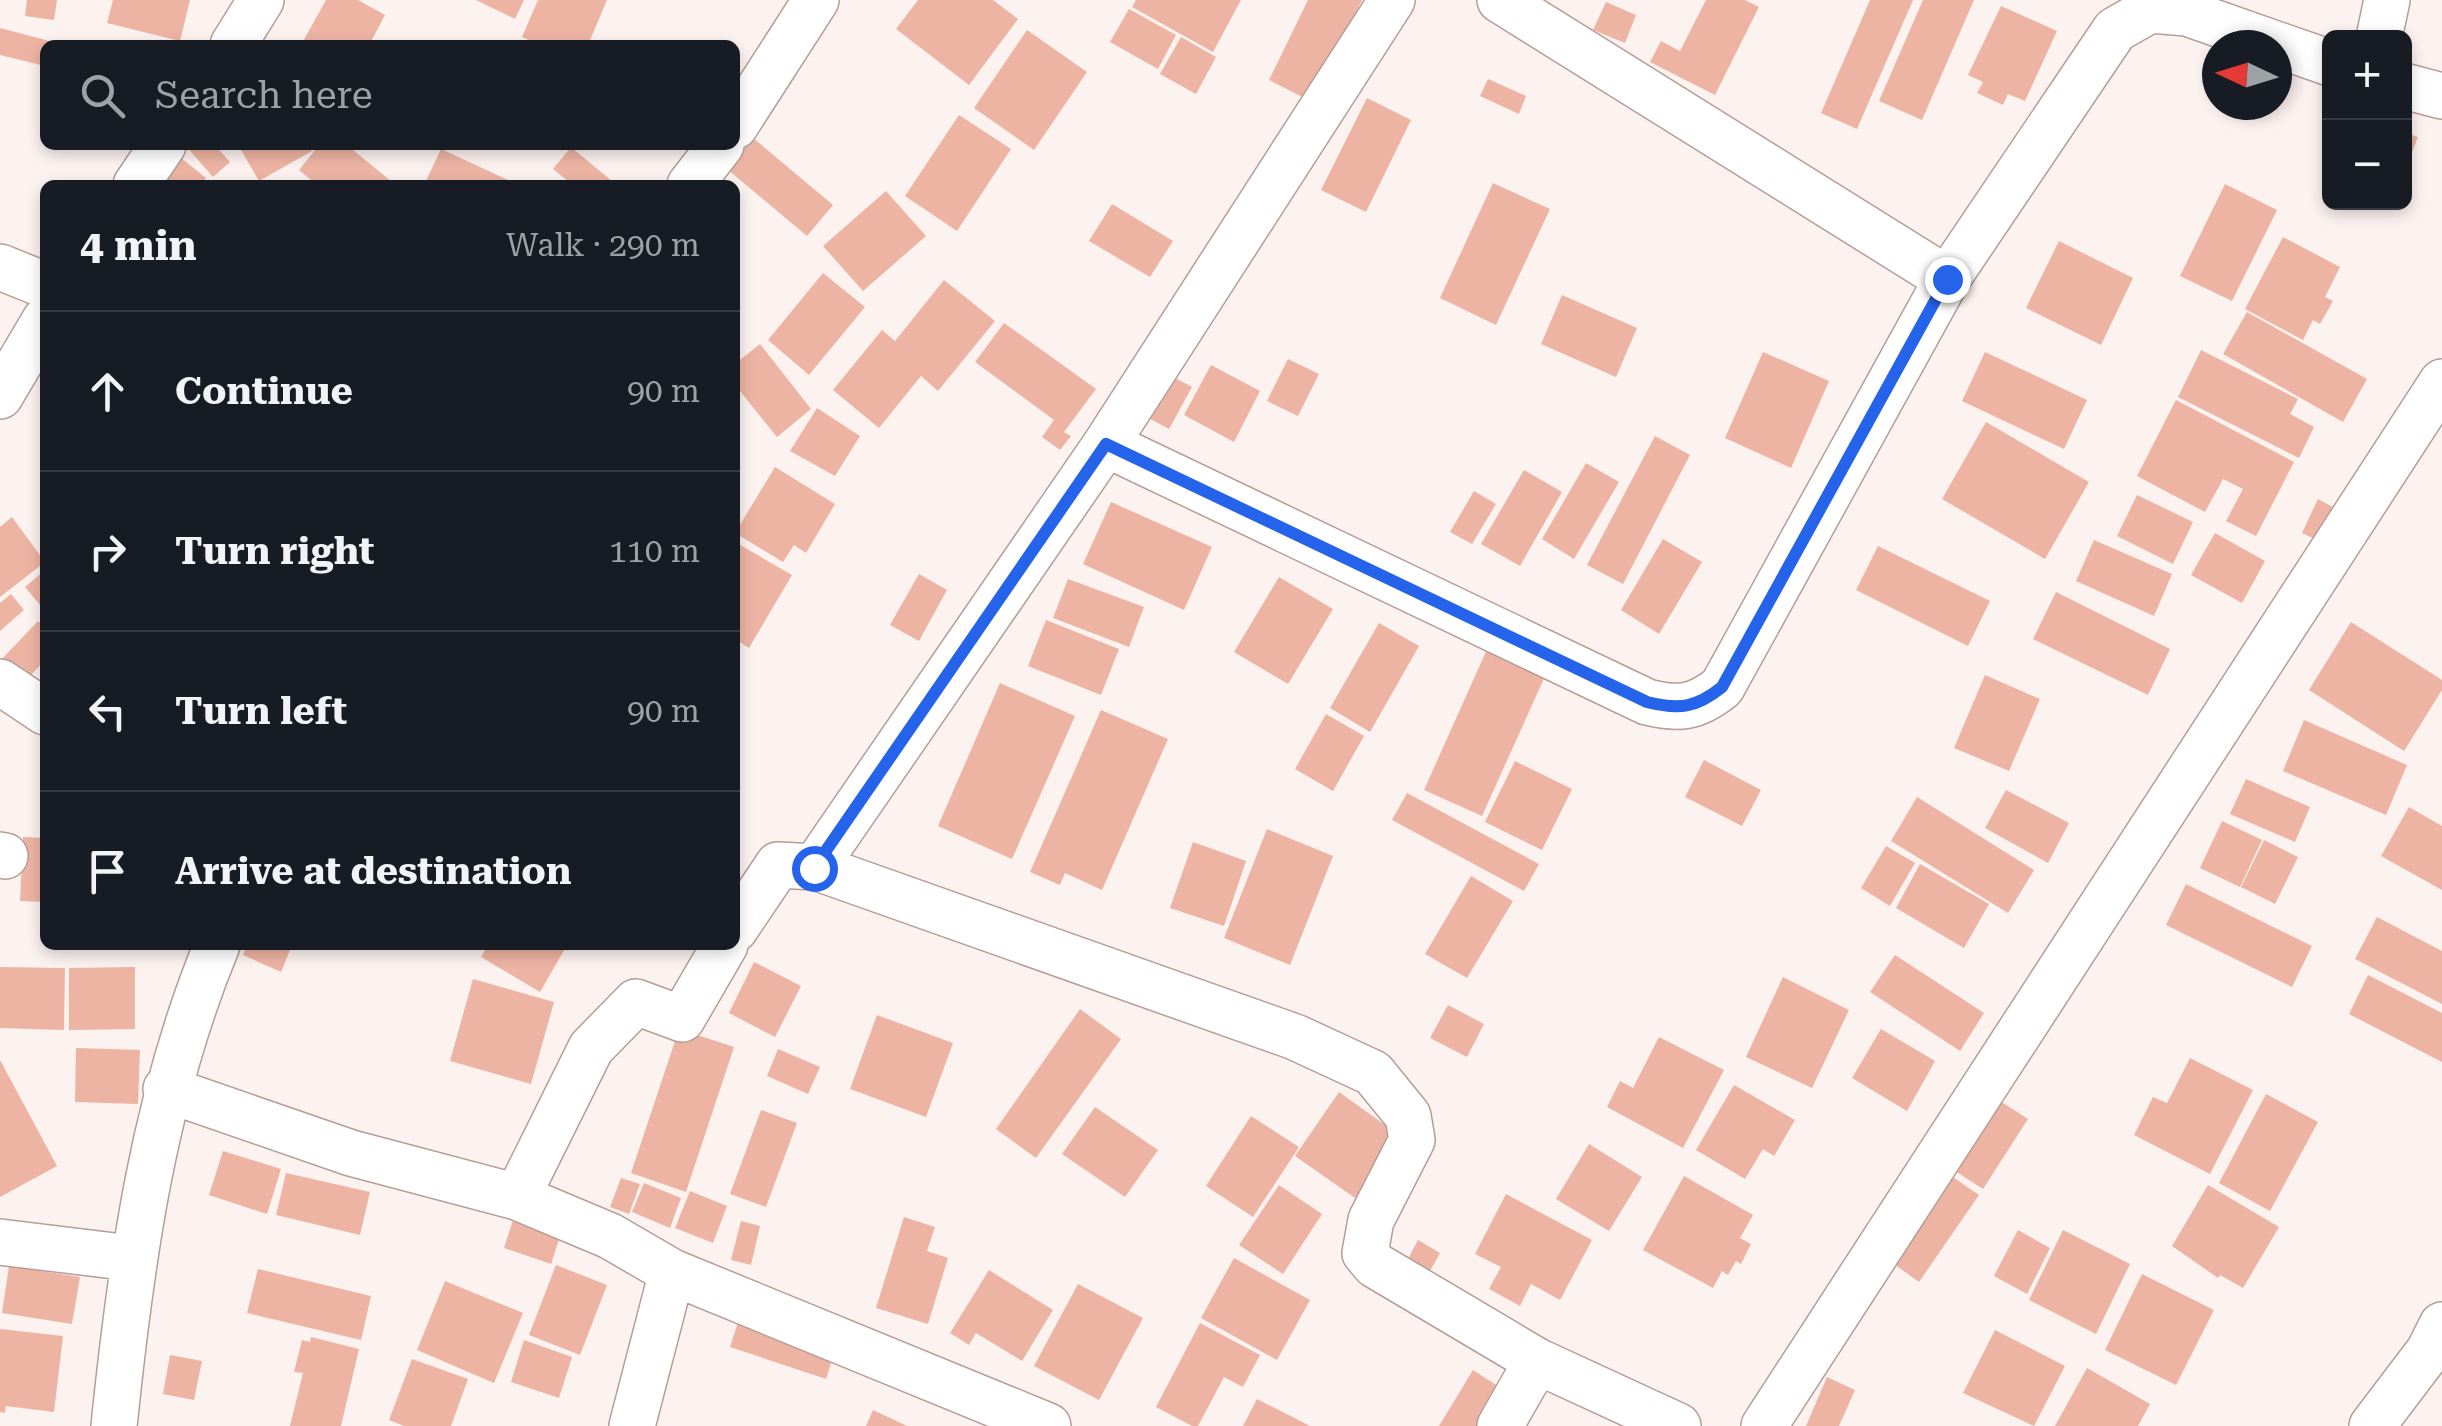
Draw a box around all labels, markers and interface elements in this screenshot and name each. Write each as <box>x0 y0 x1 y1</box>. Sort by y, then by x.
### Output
north arrow <box>2202 30 2292 120</box>
map controls <box>2322 30 2412 210</box>
button: + <box>2322 30 2412 120</box>
search box <box>40 40 740 150</box>
icon: search <box>75 68 130 123</box>
text: Search here <box>155 73 373 117</box>
button: − <box>2322 120 2412 210</box>
text: 4 min <box>80 221 197 270</box>
text: Walk · 290 m <box>506 226 700 264</box>
route end <box>1925 257 1971 303</box>
icon: ahead <box>80 364 135 419</box>
text: Continue <box>175 369 353 413</box>
text: 90 m <box>627 372 700 410</box>
icon: right <box>80 524 135 579</box>
text: Turn right <box>175 529 374 573</box>
text: 110 m <box>609 532 700 570</box>
icon: left <box>80 684 135 739</box>
text: Turn left <box>175 689 347 733</box>
text: 90 m <box>627 692 700 730</box>
icon: arrive <box>80 844 135 899</box>
route start <box>792 846 838 892</box>
text: Arrive at destination <box>175 849 571 893</box>

